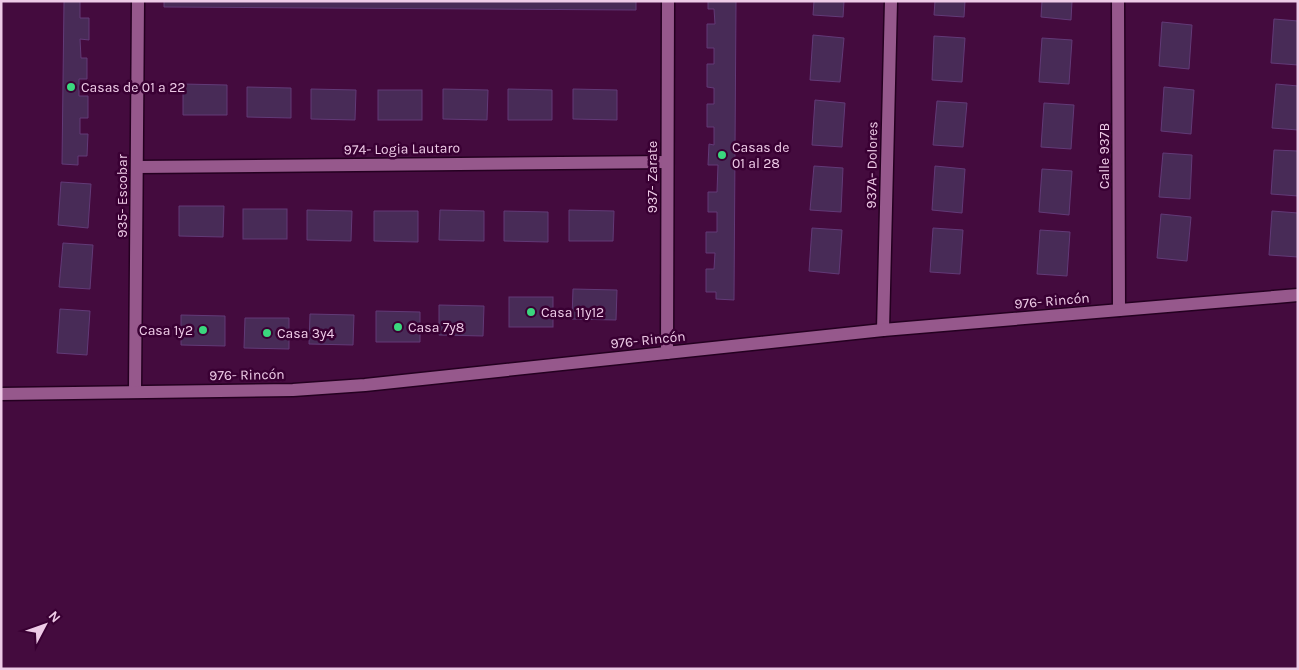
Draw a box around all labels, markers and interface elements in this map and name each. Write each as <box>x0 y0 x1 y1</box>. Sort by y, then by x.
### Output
place label: Casas de 01 a 22 <box>81 79 185 96</box>
marker: Casas de 01 a 22 <box>65 81 77 93</box>
street label: 937A- Dolores <box>863 121 881 209</box>
street label: Calle 937B <box>1096 123 1113 189</box>
street label: 974- Logia Lautaro <box>344 139 460 159</box>
place label: Casas de 01 al 28 <box>732 139 790 172</box>
street label: 937- Zarate <box>644 141 661 213</box>
marker: Casas de 01 al 28 <box>716 149 728 161</box>
street label: 935- Escobar <box>114 153 131 238</box>
street label: 976- Rincón <box>1014 289 1090 313</box>
place label: Casa 11y12 <box>541 304 604 321</box>
marker: Casa 11y12 <box>525 306 537 318</box>
place label: Casa 7y8 <box>408 319 464 336</box>
marker: Casa 7y8 <box>392 321 404 333</box>
place label: Casa 1y2 <box>139 322 193 339</box>
marker: Casa 1y2 <box>197 324 209 336</box>
place label: Casa 3y4 <box>277 325 334 342</box>
marker: Casa 3y4 <box>261 327 273 339</box>
street label: 976- Rincón <box>610 328 686 352</box>
street label: 976- Rincón <box>209 366 285 384</box>
north arrow <box>20 600 70 650</box>
text: N <box>45 607 64 626</box>

